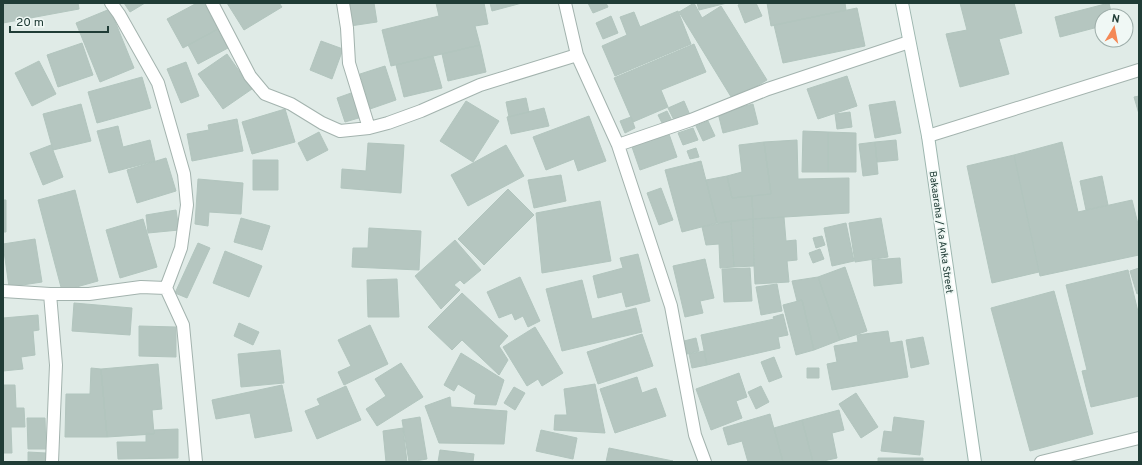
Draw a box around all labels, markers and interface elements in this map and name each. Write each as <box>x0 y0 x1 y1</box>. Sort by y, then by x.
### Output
scale bar <box>10 8 108 34</box>
north arrow <box>1094 8 1134 48</box>
text: N <box>1110 12 1121 27</box>
text: 20 m <box>16 15 44 31</box>
street label: Bakaaraha / Ka Anka Street <box>925 170 956 294</box>

